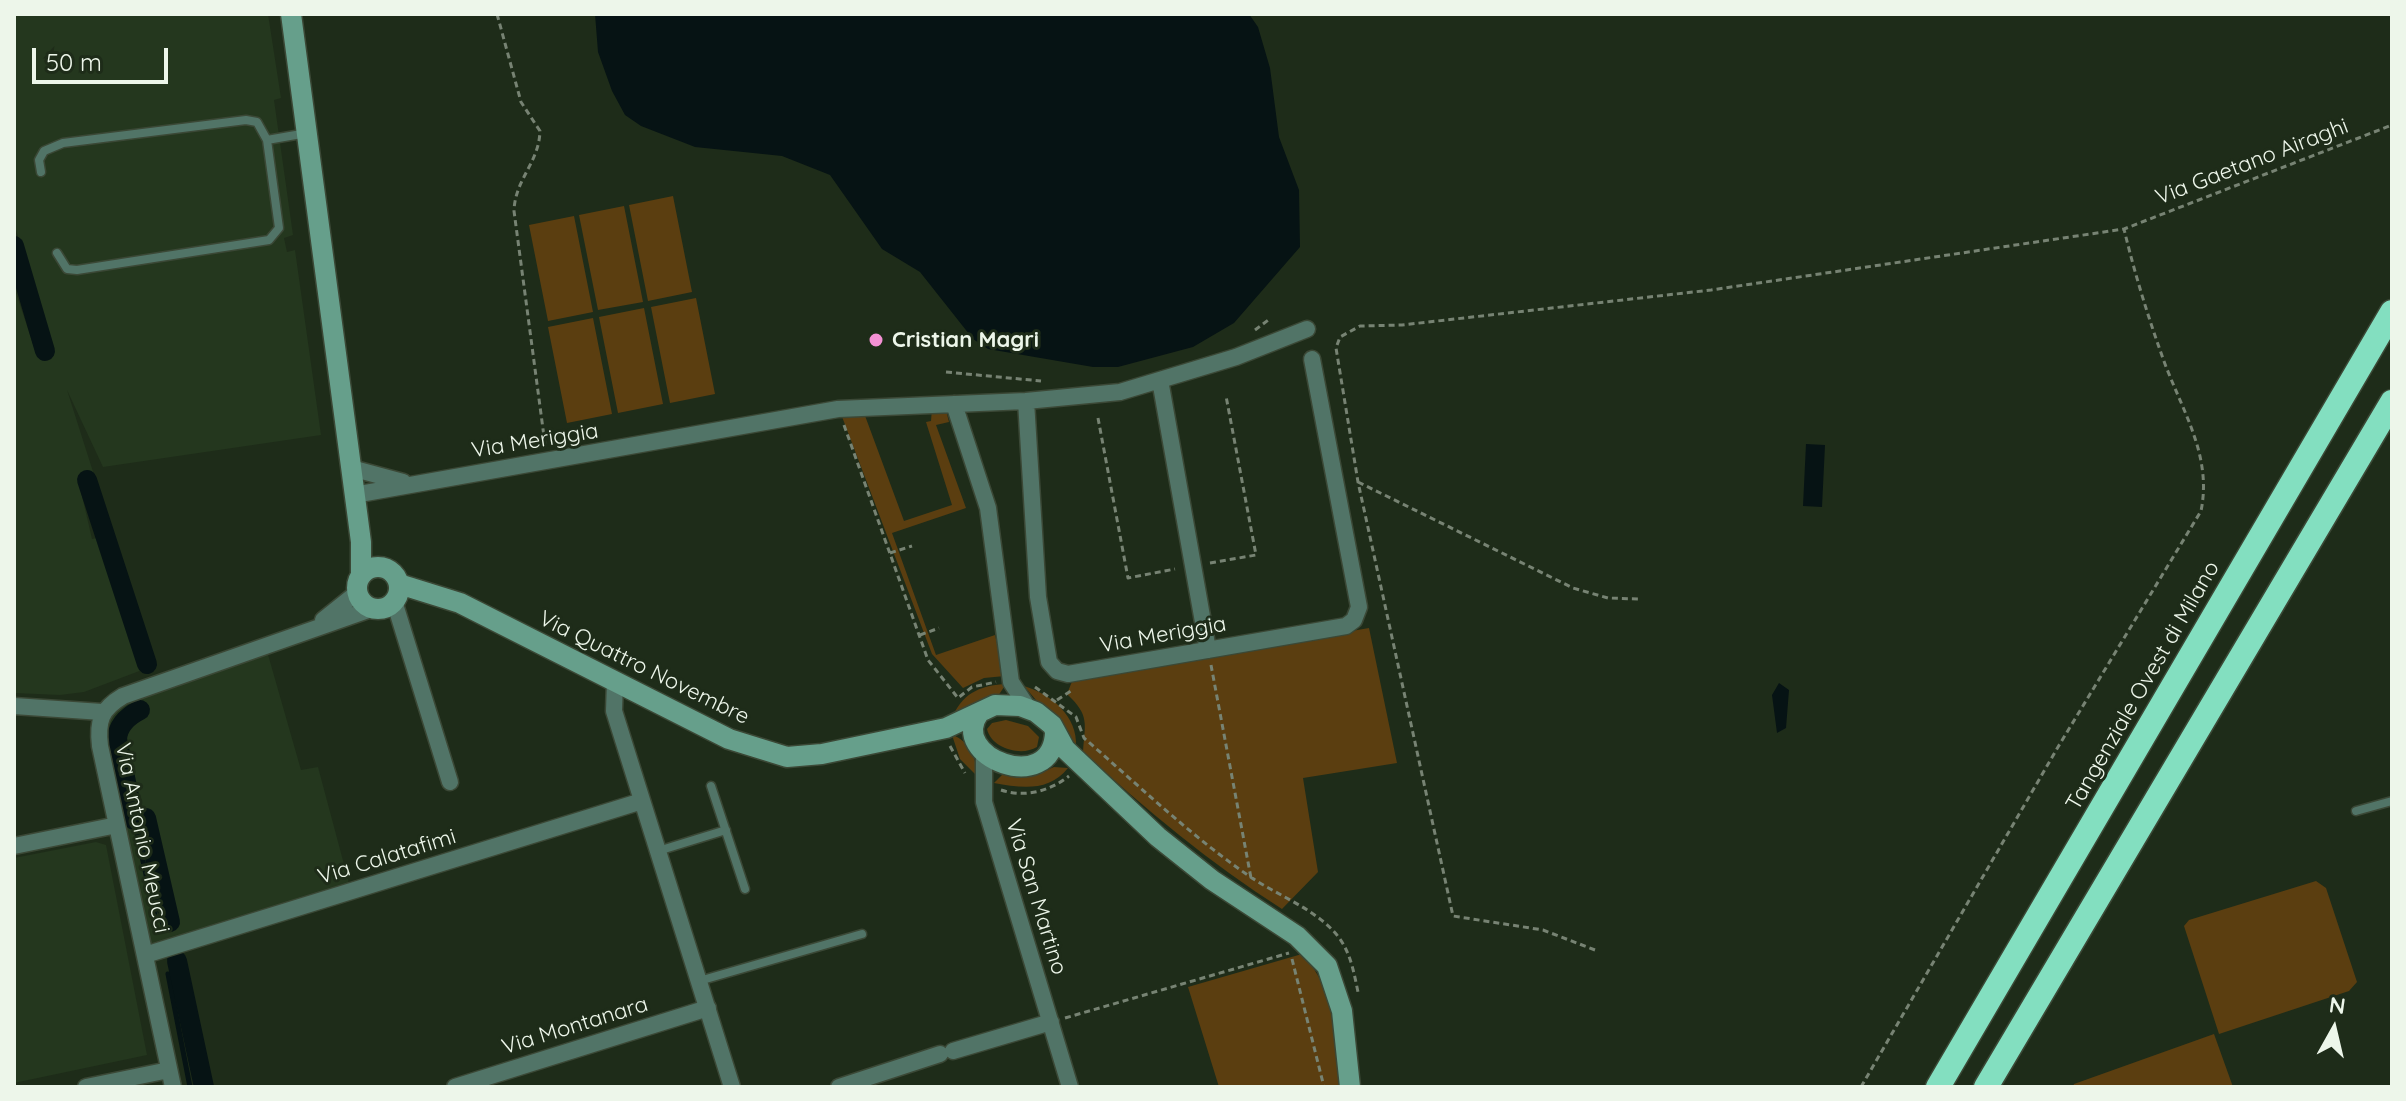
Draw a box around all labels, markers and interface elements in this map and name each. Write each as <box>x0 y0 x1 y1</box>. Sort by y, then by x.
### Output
scale bar <box>36 32 172 82</box>
text: 50 m <box>46 47 102 77</box>
street label: Via Gaetano Airaghi <box>2152 113 2352 211</box>
place label: Cristian Magri <box>892 327 1039 353</box>
marker: Cristian Magri <box>867 331 885 349</box>
street label: Via Meriggia <box>470 418 600 464</box>
street label: Tangenziale Ovest di Milano <box>2061 557 2225 815</box>
street label: Via Quattro Novembre <box>535 606 753 730</box>
street label: Via Meriggia <box>1098 611 1228 659</box>
street label: Via Antonio Meucci <box>109 741 175 935</box>
street label: Via San Martino <box>1000 816 1072 978</box>
street label: Via Calatafimi <box>315 823 459 891</box>
north arrow <box>2294 989 2374 1069</box>
text: N <box>2327 990 2347 1020</box>
street label: Via Montanara <box>499 991 651 1061</box>

